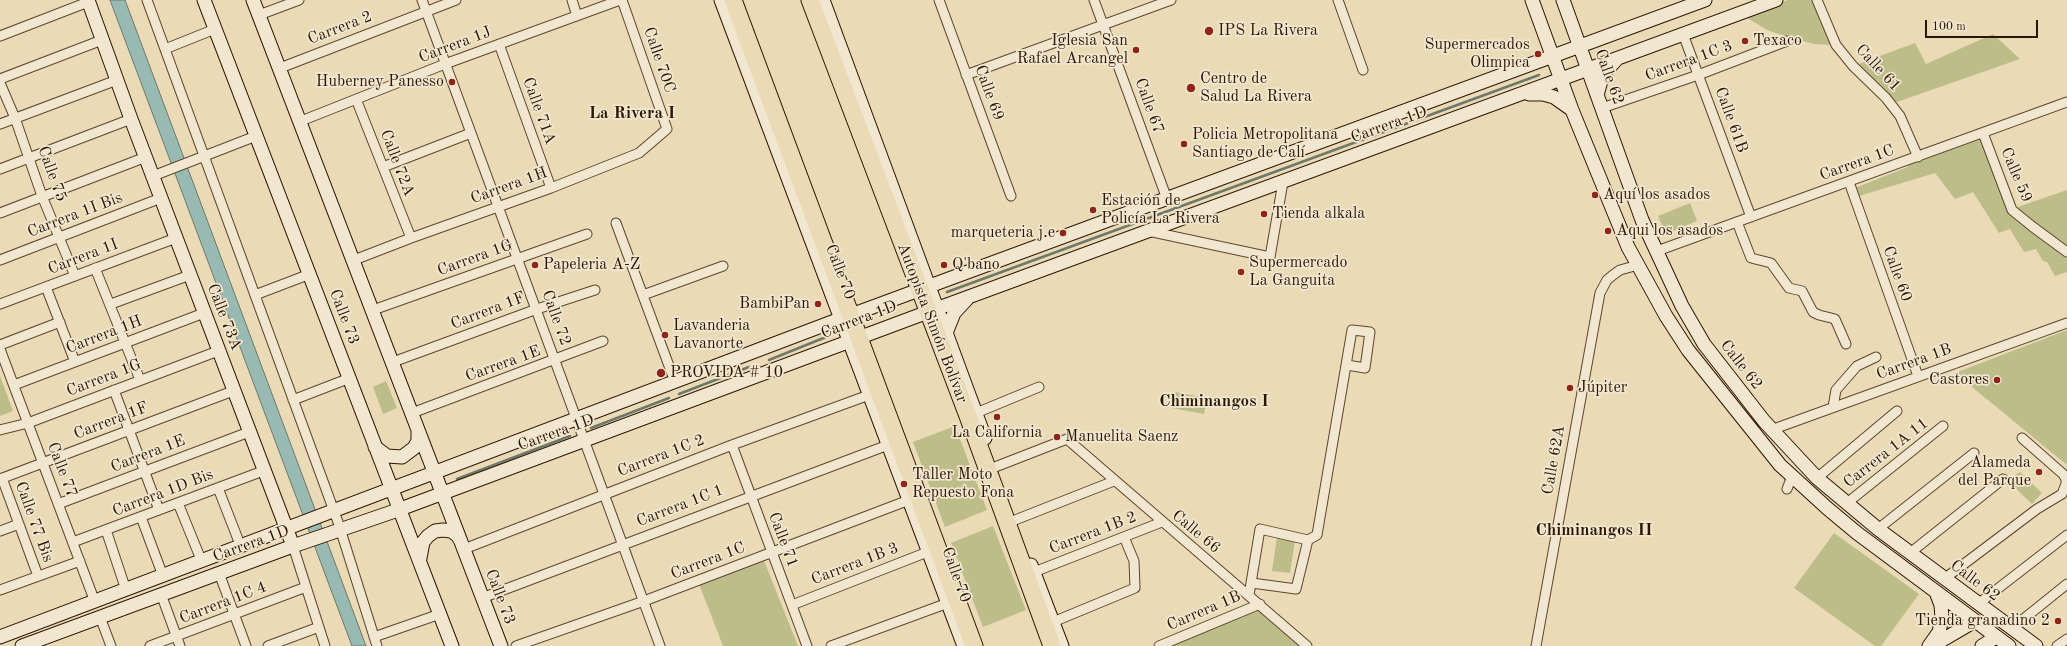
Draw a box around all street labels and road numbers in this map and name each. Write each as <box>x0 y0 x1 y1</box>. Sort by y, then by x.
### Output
street label: Carrera 2 <box>305 7 375 49</box>
street label: Carrera 1J <box>416 22 494 68</box>
street label: Calle 70C <box>639 25 679 95</box>
street label: Carrera 1C 3 <box>1643 36 1735 86</box>
street label: Calle 61 <box>1851 40 1905 96</box>
street label: Calle 62 <box>1590 47 1628 107</box>
street label: Calle 69 <box>970 63 1008 123</box>
street label: Calle 71A <box>518 75 560 147</box>
street label: Calle 67 <box>1130 76 1168 136</box>
street label: Calle 61B <box>1710 84 1752 156</box>
street label: Carrera 1D <box>1348 102 1430 148</box>
street label: Calle 72A <box>376 127 418 199</box>
street label: Carrera 1C <box>1817 141 1897 185</box>
street label: Calle 75 <box>33 144 71 204</box>
street label: Calle 59 <box>1996 145 2036 205</box>
street label: Carrera 1H <box>468 163 550 209</box>
street label: Carrera 1I Bis <box>25 188 125 242</box>
street label: Carrera 1I <box>45 235 121 279</box>
street label: Carrera 1G <box>435 235 515 281</box>
street label: Autopista Simón Bolívar <box>893 240 971 406</box>
street label: Calle 70 <box>821 242 859 302</box>
street label: Calle 60 <box>1878 244 1916 304</box>
street label: Calle 73A <box>203 281 245 353</box>
street label: Calle 73 <box>325 287 363 347</box>
street label: Carrera 1F <box>448 288 528 334</box>
street label: Calle 72 <box>537 288 575 348</box>
street label: Carrera 1D <box>818 297 900 343</box>
street label: Carrera 1H <box>63 312 145 358</box>
street label: Calle 62 <box>1716 336 1766 394</box>
street label: Carrera 1B <box>1874 340 1954 384</box>
street label: Carrera 1E <box>463 342 543 386</box>
street label: Carrera 1G <box>64 355 144 401</box>
street label: Carrera 1F <box>71 398 151 444</box>
street label: Carrera 1D <box>515 410 597 456</box>
street label: Carrera 1A 11 <box>1840 414 1932 492</box>
street label: Calle 62A <box>1538 424 1570 496</box>
street label: Carrera 1E <box>108 431 188 477</box>
street label: Carrera 1C 2 <box>615 431 707 481</box>
street label: Calle 77 <box>43 440 81 500</box>
street label: Carrera 1D Bis <box>110 465 216 521</box>
street label: Calle 77 Bis <box>11 479 57 565</box>
street label: Carrera 1C 1 <box>634 481 726 531</box>
street label: Calle 66 <box>1168 506 1224 558</box>
street label: Carrera 1B 2 <box>1047 508 1139 558</box>
street label: Calle 71 <box>764 510 802 570</box>
street label: Carrera 1D <box>210 521 292 567</box>
street label: Carrera 1C <box>668 538 748 584</box>
street label: Carrera 1B 3 <box>809 539 901 589</box>
street label: Calle 70 <box>937 545 975 605</box>
street label: Calle 62 <box>1946 556 2004 606</box>
street label: Calle 73 <box>481 567 519 627</box>
street label: Carrera 1C 4 <box>177 578 269 628</box>
street label: Carrera 1B <box>1164 587 1244 635</box>

